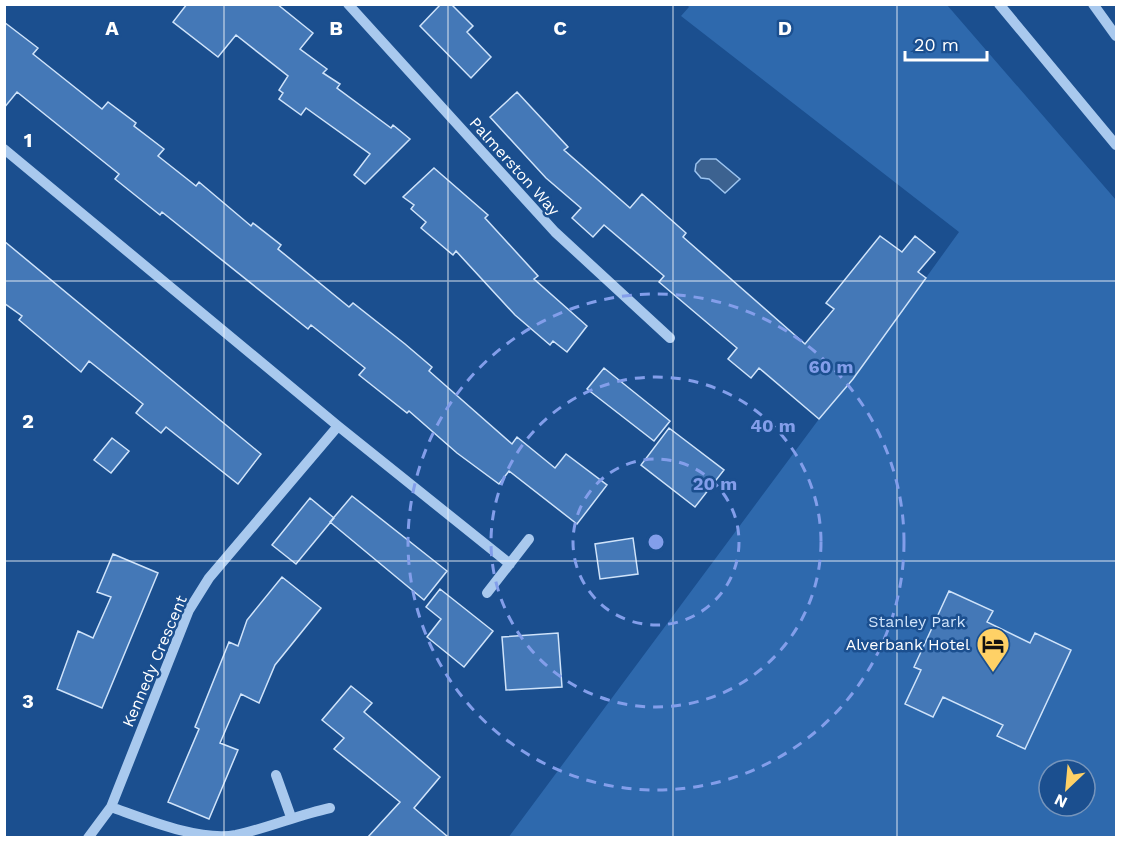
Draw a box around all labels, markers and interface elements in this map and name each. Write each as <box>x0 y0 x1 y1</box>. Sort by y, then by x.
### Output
text: A <box>105 16 119 40</box>
text: B <box>329 16 343 40</box>
text: C <box>553 16 567 40</box>
text: D <box>778 16 792 40</box>
scale bar <box>905 24 988 62</box>
text: 20 m <box>914 34 959 55</box>
street label: Palmerston Way <box>466 113 564 220</box>
text: 1 <box>24 128 32 152</box>
text: 60 m <box>809 356 853 377</box>
text: 2 <box>22 409 34 433</box>
text: 40 m <box>750 415 796 436</box>
text: 20 m <box>693 473 737 494</box>
centre of rings <box>646 532 666 552</box>
street label: Kennedy Crescent <box>118 592 191 730</box>
park label: Stanley Park <box>868 612 966 631</box>
hotel icon: Alverbank Hotel <box>975 626 1011 673</box>
place label: Alverbank Hotel <box>846 635 970 654</box>
text: 3 <box>22 689 34 713</box>
north arrow <box>1037 758 1097 818</box>
text: N <box>1051 790 1070 812</box>

